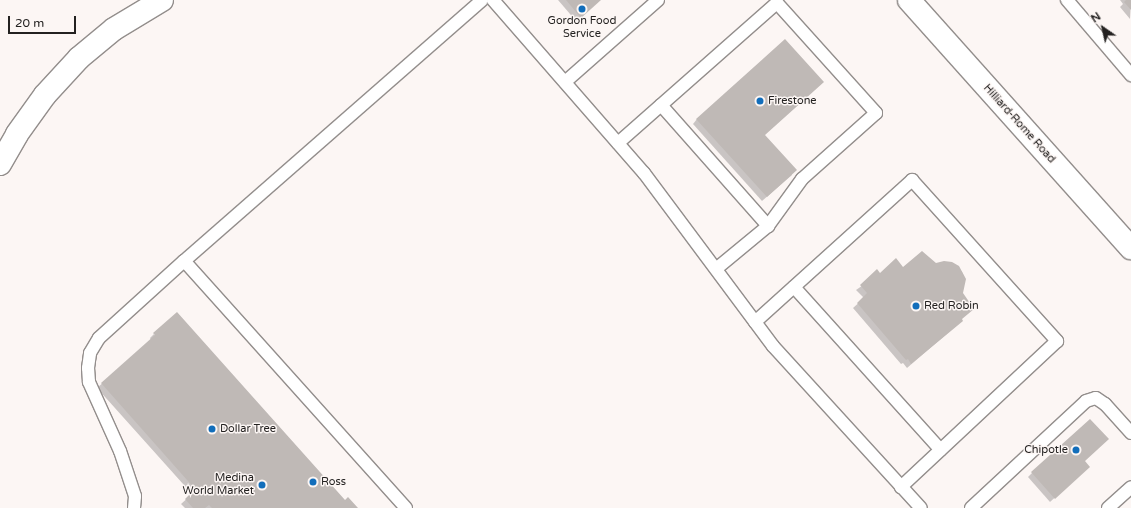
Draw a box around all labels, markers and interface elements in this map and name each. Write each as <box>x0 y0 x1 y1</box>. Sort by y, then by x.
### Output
marker: Gordon Food Service <box>577 4 587 14</box>
scale bar <box>10 8 78 34</box>
north arrow <box>1083 8 1123 48</box>
text: N <box>1089 10 1103 25</box>
place label: Gordon Food Service <box>548 15 616 41</box>
text: 20 m <box>15 16 44 30</box>
street label: Hilliard-Rome Road <box>980 82 1058 166</box>
place label: Firestone <box>768 94 817 108</box>
marker: Firestone <box>755 96 765 106</box>
place label: Red Robin <box>924 299 979 313</box>
marker: Red Robin <box>911 301 921 311</box>
place label: Dollar Tree <box>220 422 276 436</box>
marker: Dollar Tree <box>207 424 217 434</box>
place label: Chipotle <box>1024 443 1068 457</box>
marker: Chipotle <box>1071 445 1081 455</box>
place label: Medina World Market <box>183 472 254 498</box>
place label: Ross <box>321 475 346 489</box>
marker: Ross <box>308 477 318 487</box>
marker: Medina World Market <box>257 480 267 490</box>

